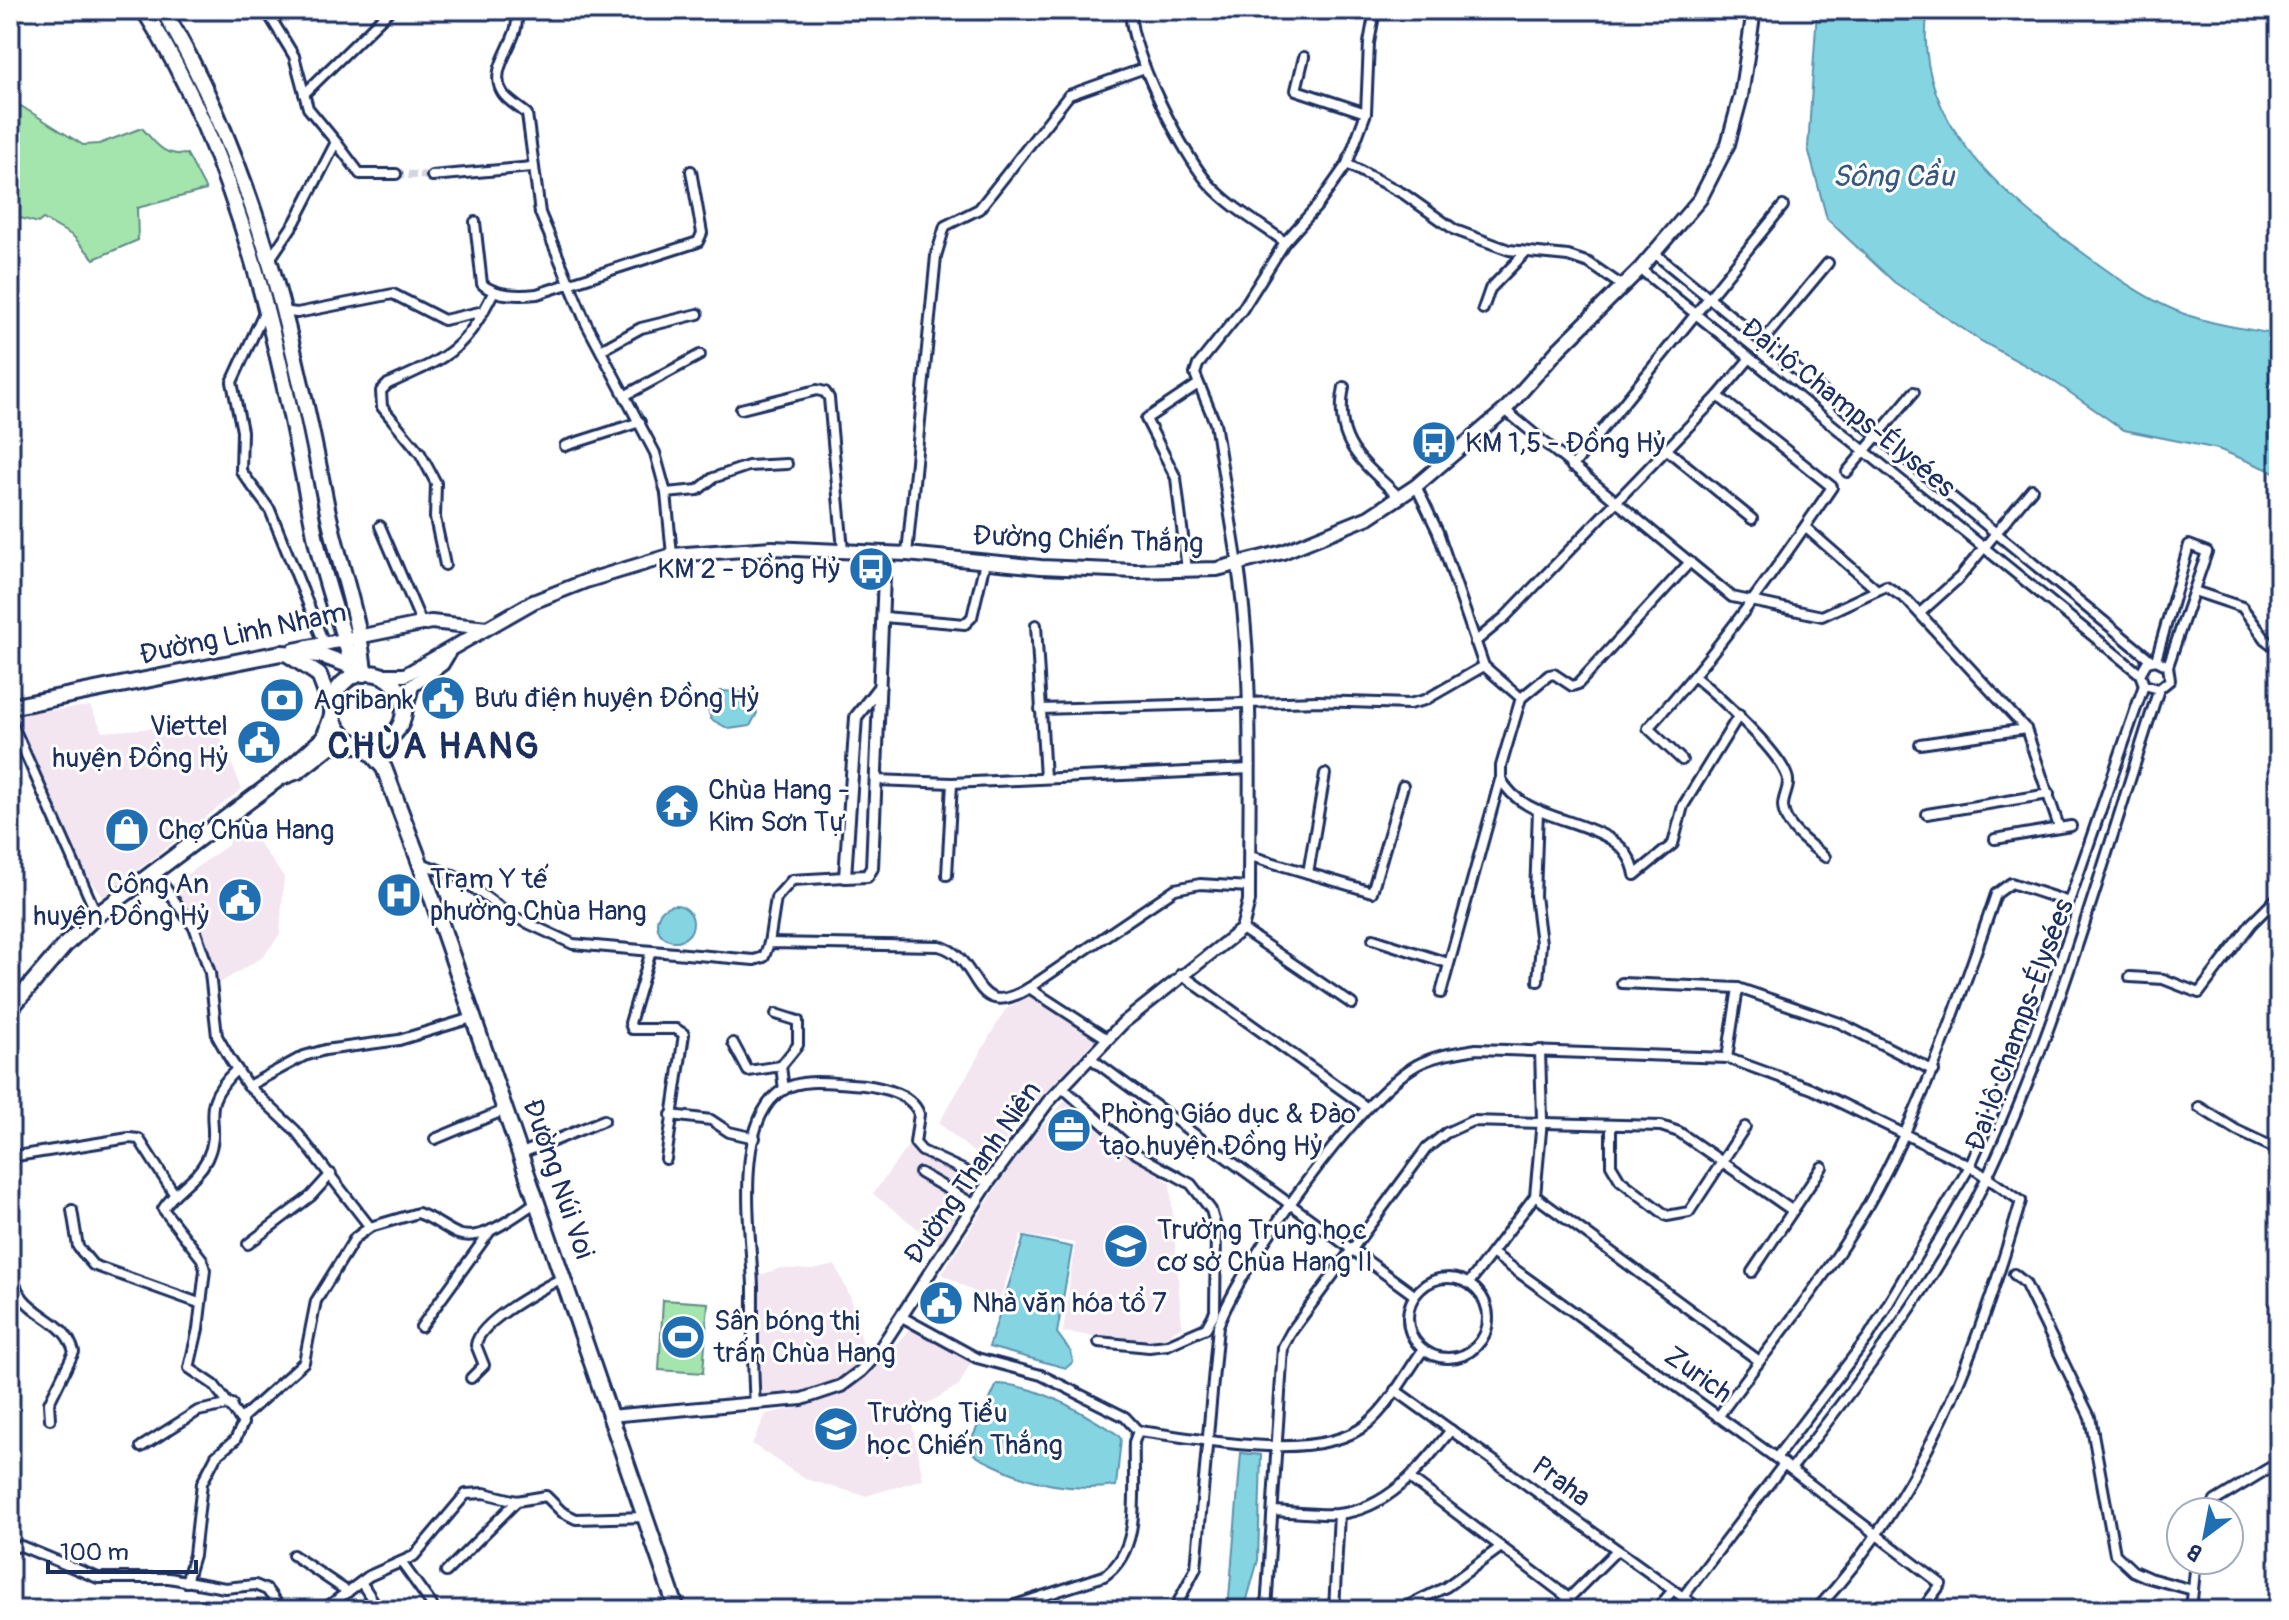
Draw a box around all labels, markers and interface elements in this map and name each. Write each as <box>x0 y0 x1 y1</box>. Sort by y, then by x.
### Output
water label: Sông Cầu <box>1832 157 1956 195</box>
street label: Đại lộ Champs-Élysées <box>1734 311 1963 506</box>
bus stop icon: KM 1,5 - Đồng Hỷ <box>1410 419 1458 467</box>
place label: KM 1,5 - Đồng Hỷ <box>1465 426 1665 461</box>
street label: Đường Chiến Thắng <box>972 518 1204 562</box>
bus stop icon: KM 2 - Đồng Hỷ <box>847 545 895 593</box>
place label: KM 2 - Đồng Hỷ <box>657 552 840 587</box>
street label: Đường Linh Nham <box>136 595 350 673</box>
public building icon: Bưu điện huyện Đồng Hỷ <box>419 674 467 722</box>
bank icon: Agribank <box>258 676 306 724</box>
place label: Bưu điện huyện Đồng Hỷ <box>474 681 759 716</box>
place label: Agribank <box>313 683 414 718</box>
place label: Viettel huyện Đồng Hỷ <box>52 709 228 776</box>
public building icon: Viettel huyện Đồng Hỷ <box>235 718 283 766</box>
district label: CHÙA HANG <box>327 724 541 769</box>
place label: Chùa Hang - Kim Sơn Tự <box>708 773 850 840</box>
temple icon: Chùa Hang - Kim Sơn Tự <box>653 782 701 830</box>
shop icon: Chợ Chùa Hang <box>103 806 151 854</box>
place label: Chợ Chùa Hang <box>158 813 334 848</box>
place label: Trạm Y tế phường Chùa Hang <box>430 862 647 929</box>
place label: Công An huyện Đồng Hỷ <box>33 867 209 934</box>
hospital icon: Trạm Y tế phường Chùa Hang <box>375 871 423 919</box>
public building icon: Công An huyện Đồng Hỷ <box>216 876 264 924</box>
street label: Đại lộ Champs-Élysées <box>1958 894 2082 1156</box>
street label: Đường Thanh Niên <box>897 1075 1049 1271</box>
street label: Đường Núi Voi <box>514 1095 602 1263</box>
place label: Phòng Giáo dục & Đào tạo huyện Đồng Hỷ <box>1099 1097 1356 1164</box>
office icon: Phòng Giáo dục & Đào tạo huyện Đồng Hỷ <box>1045 1106 1093 1154</box>
place label: Trường Trung học cơ sở Chùa Hang II <box>1157 1213 1373 1280</box>
school or university icon: Trường Trung học cơ sở Chùa Hang II <box>1102 1222 1150 1270</box>
public building icon: Nhà văn hóa tổ 7 <box>917 1279 965 1327</box>
place label: Nhà văn hóa tổ 7 <box>972 1286 1167 1321</box>
place label: Sân bóng thị trấn Chùa Hang <box>713 1304 896 1371</box>
sports icon: Sân bóng thị trấn Chùa Hang <box>659 1313 707 1361</box>
street label: Zurich <box>1657 1339 1739 1411</box>
place label: Trường Tiểu học Chiến Thắng <box>867 1396 1063 1463</box>
school or university icon: Trường Tiểu học Chiến Thắng <box>812 1405 860 1453</box>
street label: Praha <box>1525 1449 1597 1515</box>
north arrow <box>2165 1496 2245 1576</box>
scale bar <box>48 1524 196 1574</box>
text: B <box>2182 1537 2208 1567</box>
text: 100 m <box>60 1538 129 1567</box>

